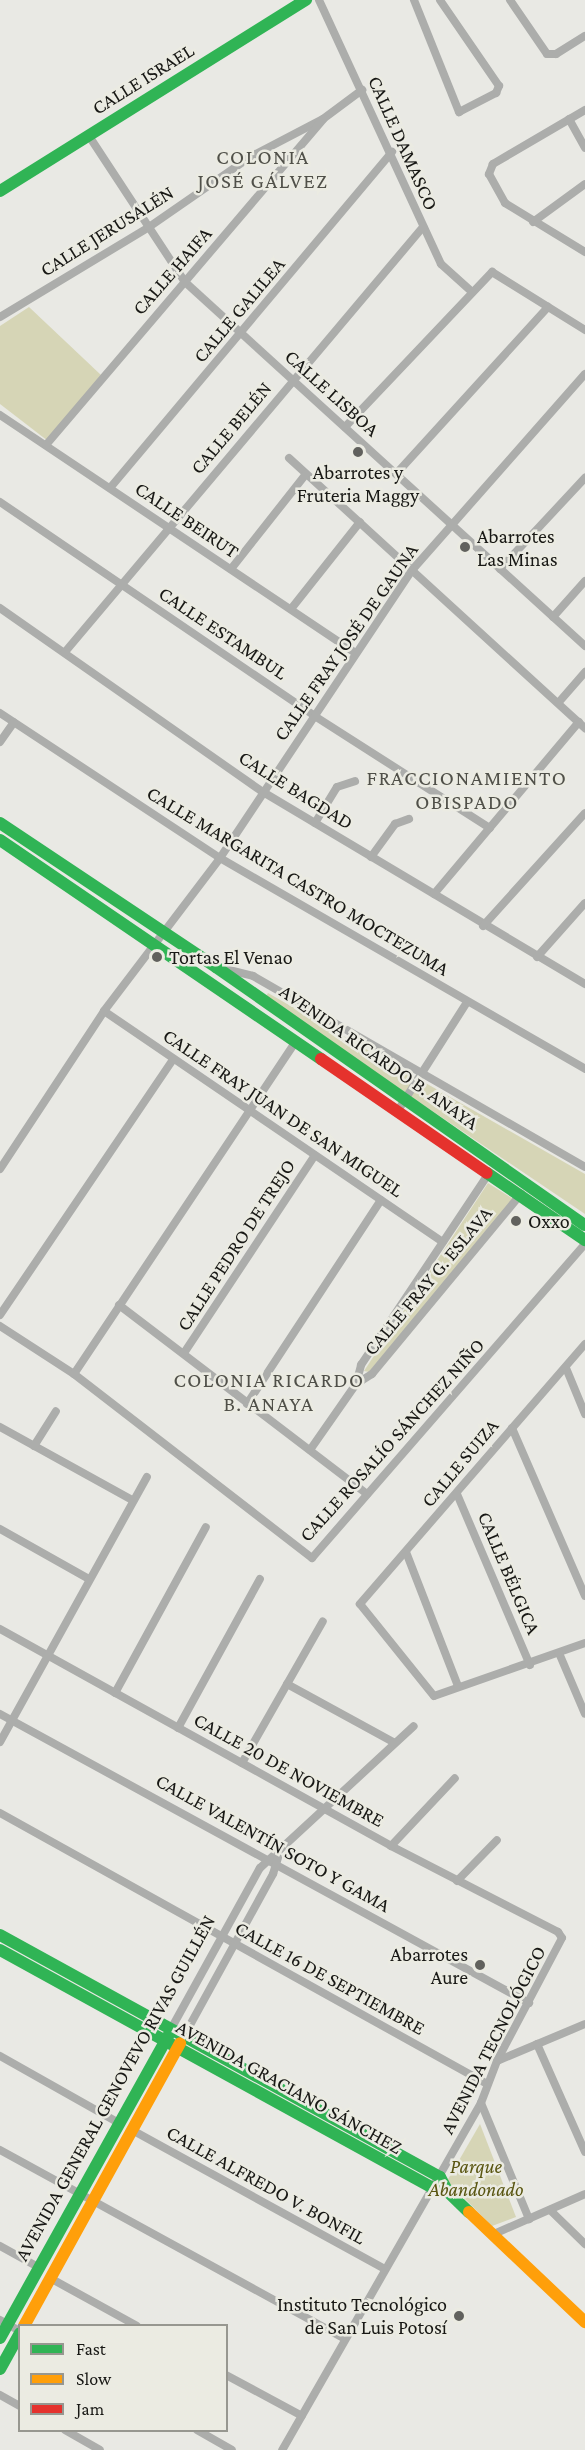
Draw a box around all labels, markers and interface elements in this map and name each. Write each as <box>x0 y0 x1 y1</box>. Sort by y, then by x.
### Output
street label: CALLE ISRAEL <box>88 38 198 120</box>
street label: CALLE DAMASCO <box>363 72 443 214</box>
district label: COLONIA JOSÉ GÁLVEZ <box>197 144 329 194</box>
street label: CALLE JERUSALÉN <box>36 180 178 282</box>
street label: CALLE HAIFA <box>127 222 217 320</box>
street label: CALLE GALILEA <box>188 253 290 367</box>
street label: CALLE LISBOA <box>280 344 384 442</box>
street label: CALLE BELÉN <box>185 377 277 479</box>
marker: Abarrotes y Fruteria Maggy <box>351 445 365 459</box>
place label: Abarrotes y Fruteria Maggy <box>297 461 419 508</box>
street label: CALLE BEIRUT <box>131 476 243 564</box>
place label: Abarrotes Las Minas <box>477 524 558 571</box>
street label: CALLE FRAY JOSÉ DE GAUNA <box>269 539 423 745</box>
marker: Abarrotes Las Minas <box>458 540 472 554</box>
street label: CALLE ESTAMBUL <box>154 581 292 685</box>
street label: CALLE BAGDAD <box>234 745 358 835</box>
district label: FRACCIONAMIENTO OBISPADO <box>367 765 567 815</box>
street label: CALLE MARGARITA CASTRO MOCTEZUMA <box>142 781 454 981</box>
place label: Tortas El Venao <box>169 945 293 969</box>
marker: Tortas El Venao <box>150 950 164 964</box>
street label: AVENIDA RICARDO B. ANAYA <box>275 979 483 1135</box>
street label: CALLE FRAY JUAN DE SAN MIGUEL <box>158 1024 408 1202</box>
street label: CALLE PEDRO DE TREJO <box>171 1155 301 1335</box>
street label: CALLE FRAY G. ESLAVA <box>359 1202 497 1360</box>
place label: Oxxo <box>528 1209 570 1233</box>
marker: Oxxo <box>509 1214 523 1228</box>
street label: CALLE ROSALÍO SÁNCHEZ NIÑO <box>294 1333 490 1547</box>
district label: COLONIA RICARDO B. ANAYA <box>173 1367 365 1417</box>
street label: CALLE SUIZA <box>416 1414 504 1512</box>
street label: CALLE BÉLGICA <box>472 1508 546 1638</box>
street label: CALLE 20 DE NOVIEMBRE <box>190 1708 388 1832</box>
street label: CALLE VALENTÍN SOTO Y GAMA <box>152 1768 394 1918</box>
street label: AVENIDA GENERAL GENOVEVO RIVAS GUILLÉN <box>10 1911 220 2265</box>
street label: CALLE 16 DE SEPTIEMBRE <box>231 1916 429 2040</box>
place label: Abarrotes Aure <box>390 1942 468 1989</box>
street label: AVENIDA TECNOLÓGICO <box>435 1942 551 2138</box>
marker: Abarrotes Aure <box>473 1958 487 1972</box>
street label: AVENIDA GRACIANO SÁNCHEZ <box>172 2015 406 2159</box>
street label: CALLE ALFREDO V. BONFIL <box>162 2120 370 2250</box>
park label: Parque Abandonado <box>428 2154 524 2201</box>
place label: Instituto Tecnológico de San Luis Potosí <box>277 2292 447 2339</box>
marker: Instituto Tecnológico de San Luis Potosí <box>452 2309 466 2323</box>
legend <box>18 2324 228 2432</box>
text: Fast <box>76 2339 106 2359</box>
text: Slow <box>76 2369 111 2389</box>
text: Jam <box>76 2399 104 2419</box>

